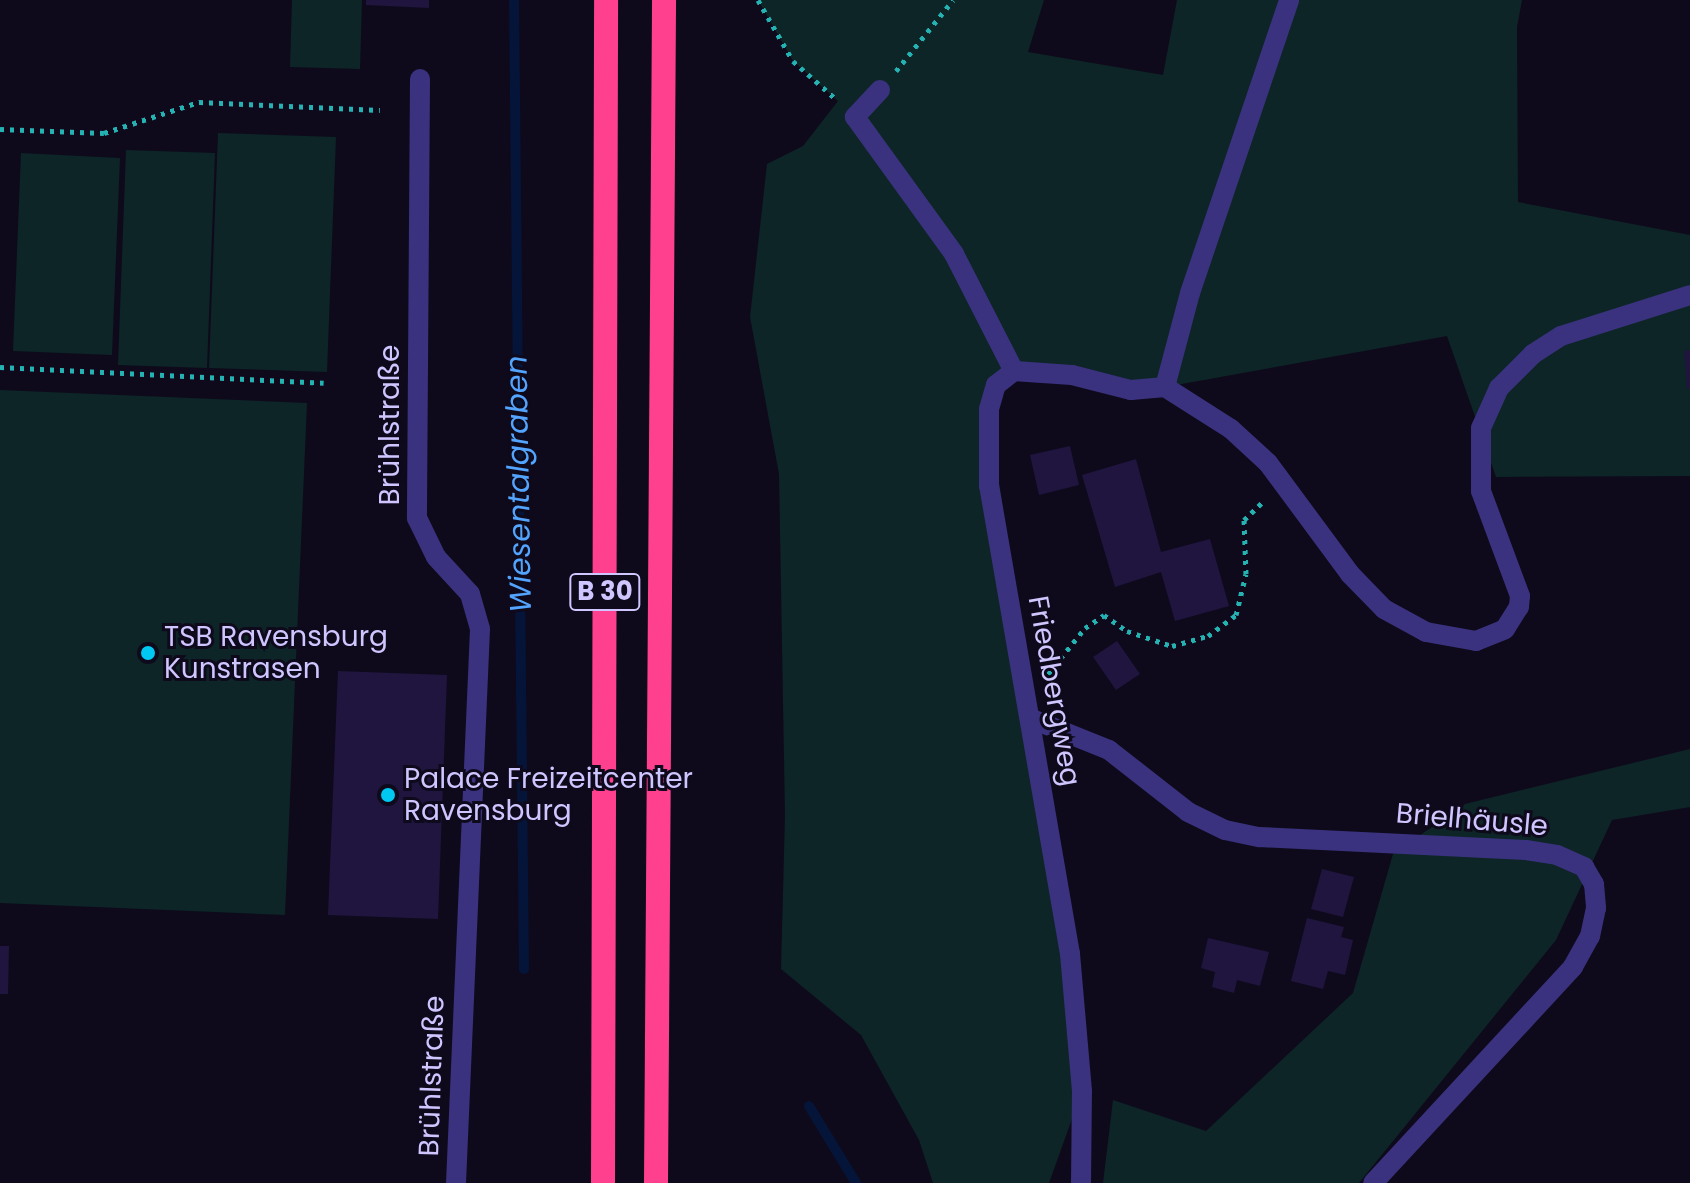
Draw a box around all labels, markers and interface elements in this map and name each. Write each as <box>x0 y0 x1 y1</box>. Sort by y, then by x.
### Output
street label: Brühlstraße <box>373 345 407 505</box>
water label: Wiesentalgraben <box>499 355 539 613</box>
road number: B 30 <box>569 570 641 614</box>
street label: Friedbergweg <box>1021 593 1087 789</box>
place label: TSB Ravensburg Kunstrasen <box>164 620 388 686</box>
marker: TSB Ravensburg Kunstrasen <box>139 644 157 662</box>
place label: Palace Freizeitcenter Ravensburg <box>404 762 693 828</box>
marker: Palace Freizeitcenter Ravensburg <box>379 786 397 804</box>
street label: Brielhäusle <box>1395 797 1549 843</box>
street label: Brühlstraße <box>412 995 452 1157</box>

